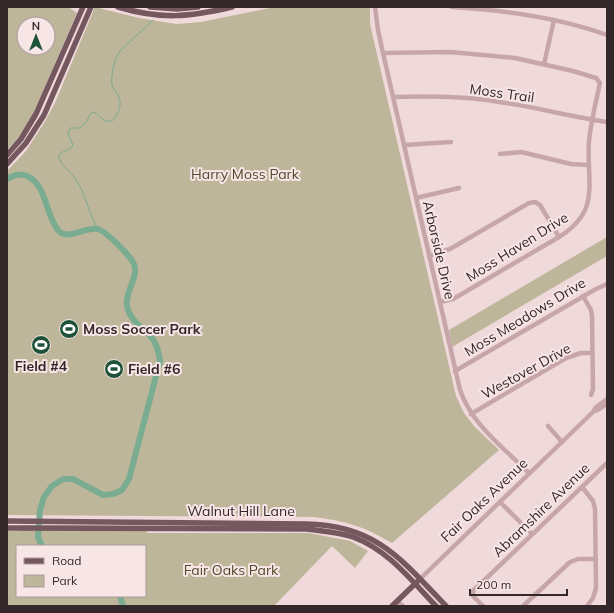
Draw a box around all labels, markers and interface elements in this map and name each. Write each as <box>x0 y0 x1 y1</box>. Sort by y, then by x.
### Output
north arrow <box>16 16 56 56</box>
text: N <box>32 19 40 33</box>
street label: Moss Trail <box>469 80 535 106</box>
park label: Harry Moss Park <box>191 165 300 183</box>
street label: Arborside Drive <box>419 199 459 301</box>
street label: Moss Haven Drive <box>463 208 571 286</box>
street label: Moss Meadows Drive <box>461 274 589 360</box>
sports icon: Moss Soccer Park <box>58 318 80 340</box>
place label: Moss Soccer Park <box>83 320 201 338</box>
sports icon: Field #4 <box>30 334 52 356</box>
street label: Westover Drive <box>478 339 574 403</box>
place label: Field #4 <box>15 357 68 375</box>
sports icon: Field #6 <box>103 358 125 380</box>
place label: Field #6 <box>128 360 180 378</box>
street label: Fair Oaks Avenue <box>437 454 531 546</box>
street label: Abramshire Avenue <box>489 459 593 561</box>
street label: Walnut Hill Lane <box>187 502 295 520</box>
legend <box>16 545 146 597</box>
text: Road <box>52 553 81 568</box>
park label: Fair Oaks Park <box>184 561 279 579</box>
scale bar <box>470 571 567 597</box>
text: Park <box>52 573 78 588</box>
text: 200 m <box>476 577 511 592</box>

